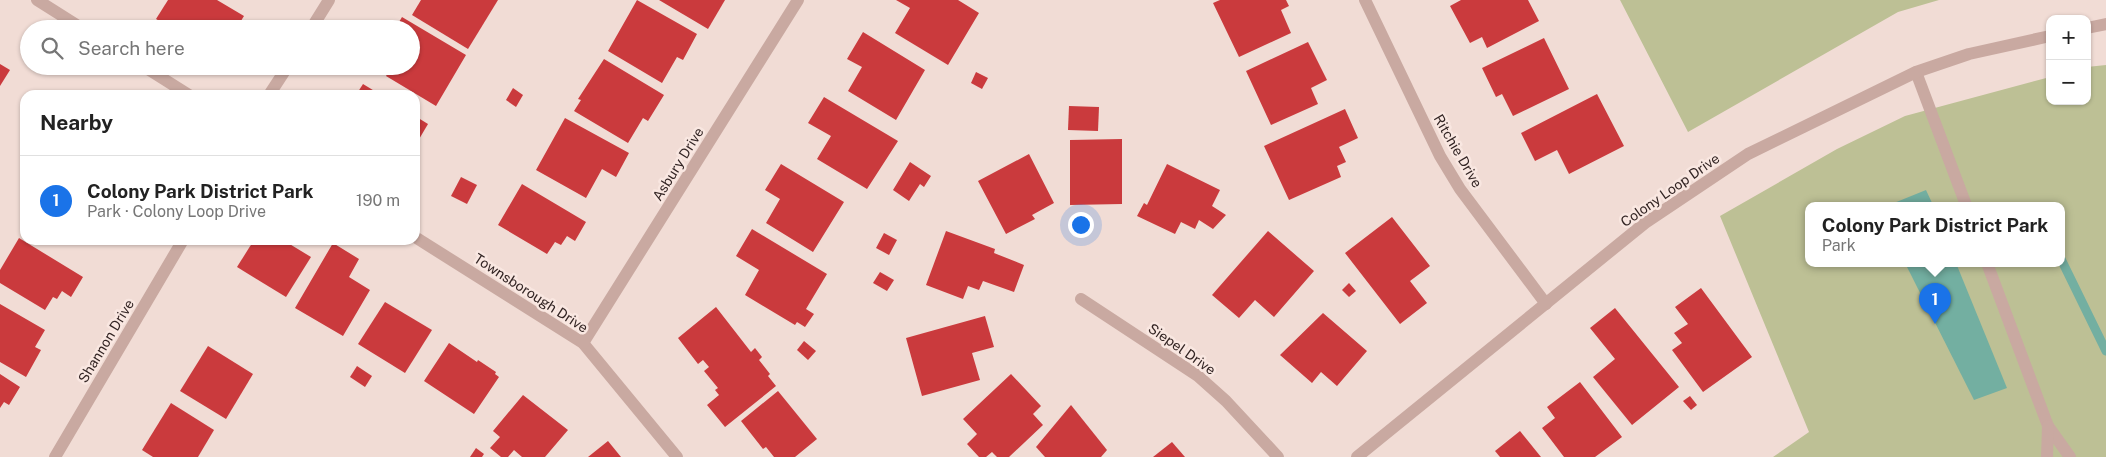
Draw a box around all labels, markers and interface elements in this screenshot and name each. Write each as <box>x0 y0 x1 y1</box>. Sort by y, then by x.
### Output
map controls <box>2046 15 2091 105</box>
button: + <box>2046 15 2091 60</box>
search box <box>20 20 420 75</box>
icon: search <box>38 34 66 62</box>
text: Search here <box>78 37 185 59</box>
button: − <box>2046 60 2091 105</box>
text: Nearby <box>40 110 113 135</box>
street label: Ritchie Drive <box>1431 112 1485 191</box>
street label: Asbury Drive <box>649 124 707 204</box>
street label: Colony Loop Drive <box>1618 150 1722 230</box>
text: Colony Park District Park <box>87 180 314 202</box>
text: 1 <box>53 191 59 210</box>
text: 190 m <box>356 191 400 210</box>
text: Park · Colony Loop Drive <box>87 202 266 221</box>
popup <box>1805 202 2065 267</box>
your location <box>1068 212 1094 238</box>
text: Colony Park District Park <box>1822 214 2048 236</box>
text: Park <box>1822 236 1856 255</box>
street label: Townsborough Drive <box>471 250 591 336</box>
pin: 1 <box>1919 283 1951 324</box>
street label: Shannon Drive <box>75 296 137 386</box>
street label: Siepel Drive <box>1145 320 1219 378</box>

